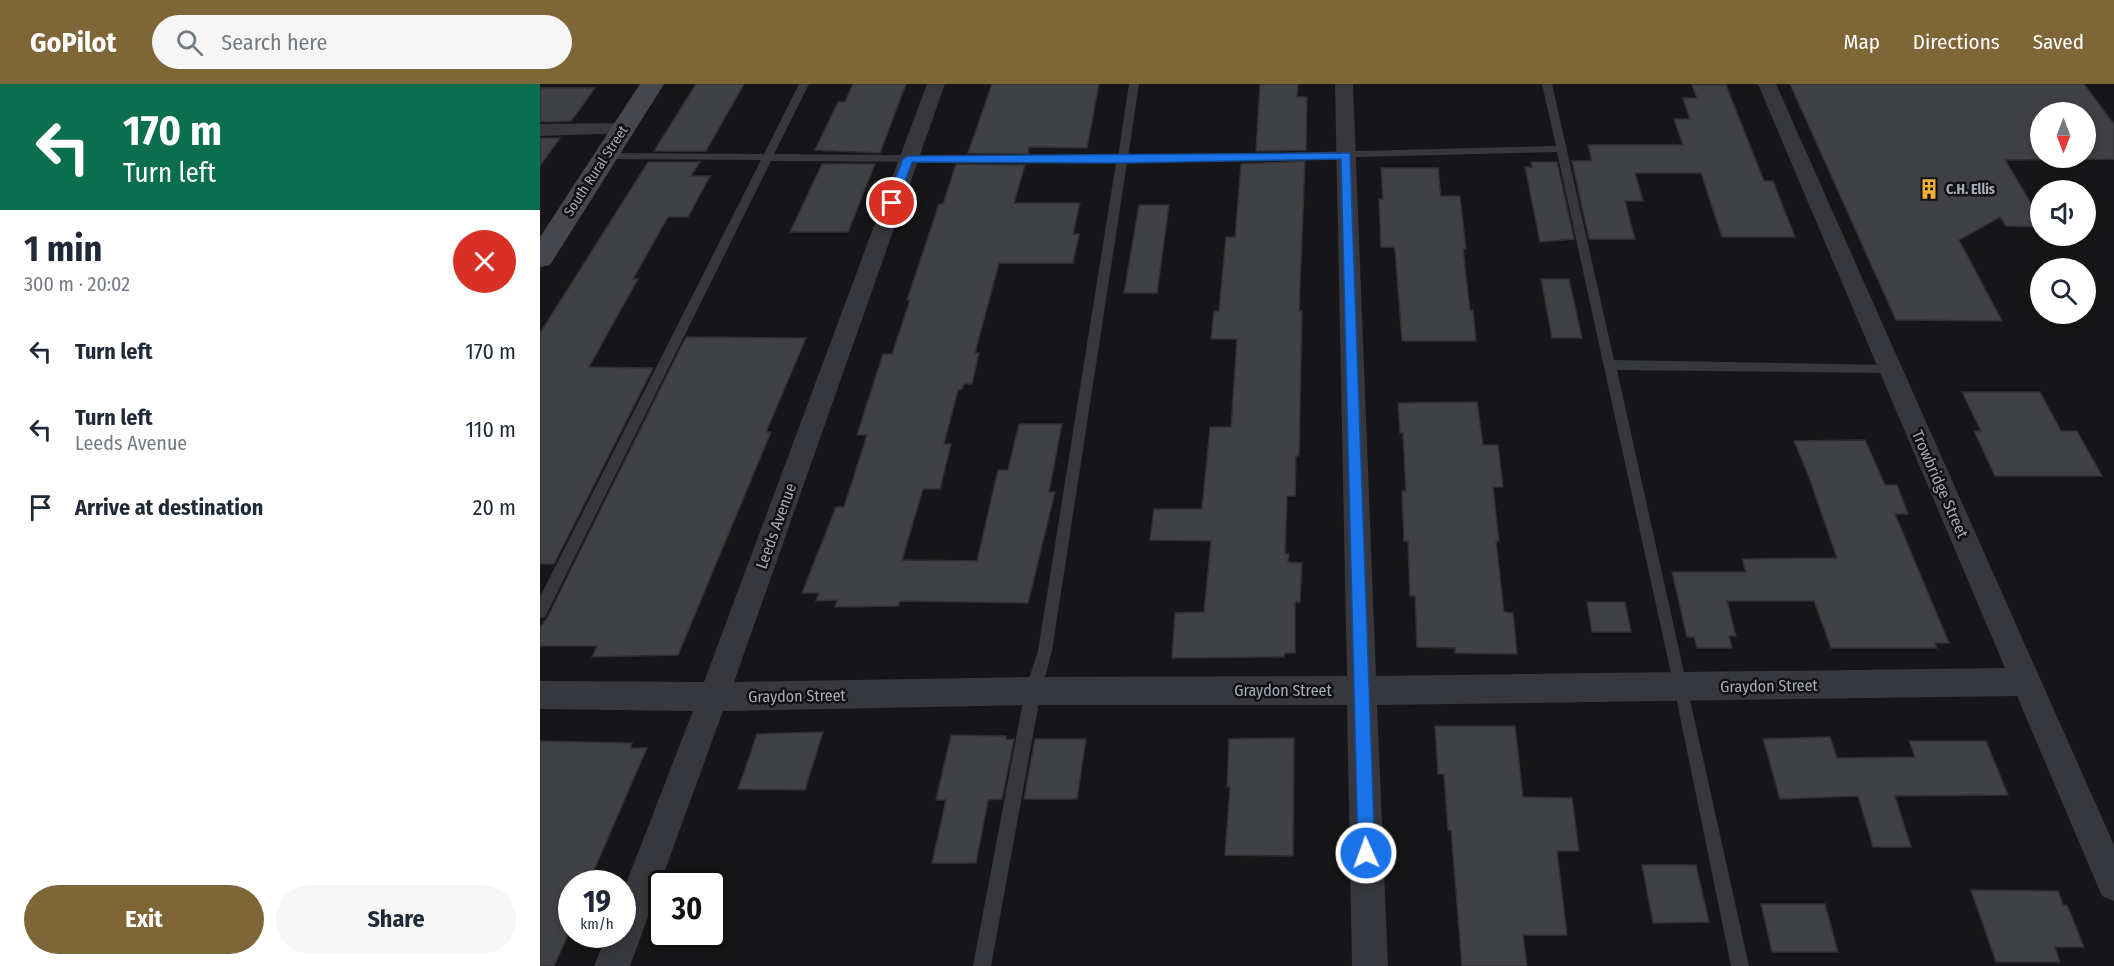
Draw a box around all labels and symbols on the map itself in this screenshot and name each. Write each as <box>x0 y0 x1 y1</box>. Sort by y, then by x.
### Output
north arrow <box>2030 102 2096 168</box>
street label: South Rural Street <box>560 122 632 219</box>
pin <box>866 177 917 228</box>
building icon: C.H. Ellis <box>1917 177 1941 201</box>
place label: C.H. Ellis <box>1946 181 1995 198</box>
street label: Trowbridge Street <box>1908 427 1973 542</box>
street label: Leeds Avenue <box>752 480 800 571</box>
street label: Graydon Street <box>1720 676 1819 696</box>
street label: Graydon Street <box>1234 681 1332 700</box>
street label: Graydon Street <box>748 686 847 706</box>
position arrow <box>1334 821 1398 885</box>
speed limit sign: 30 <box>648 870 726 948</box>

